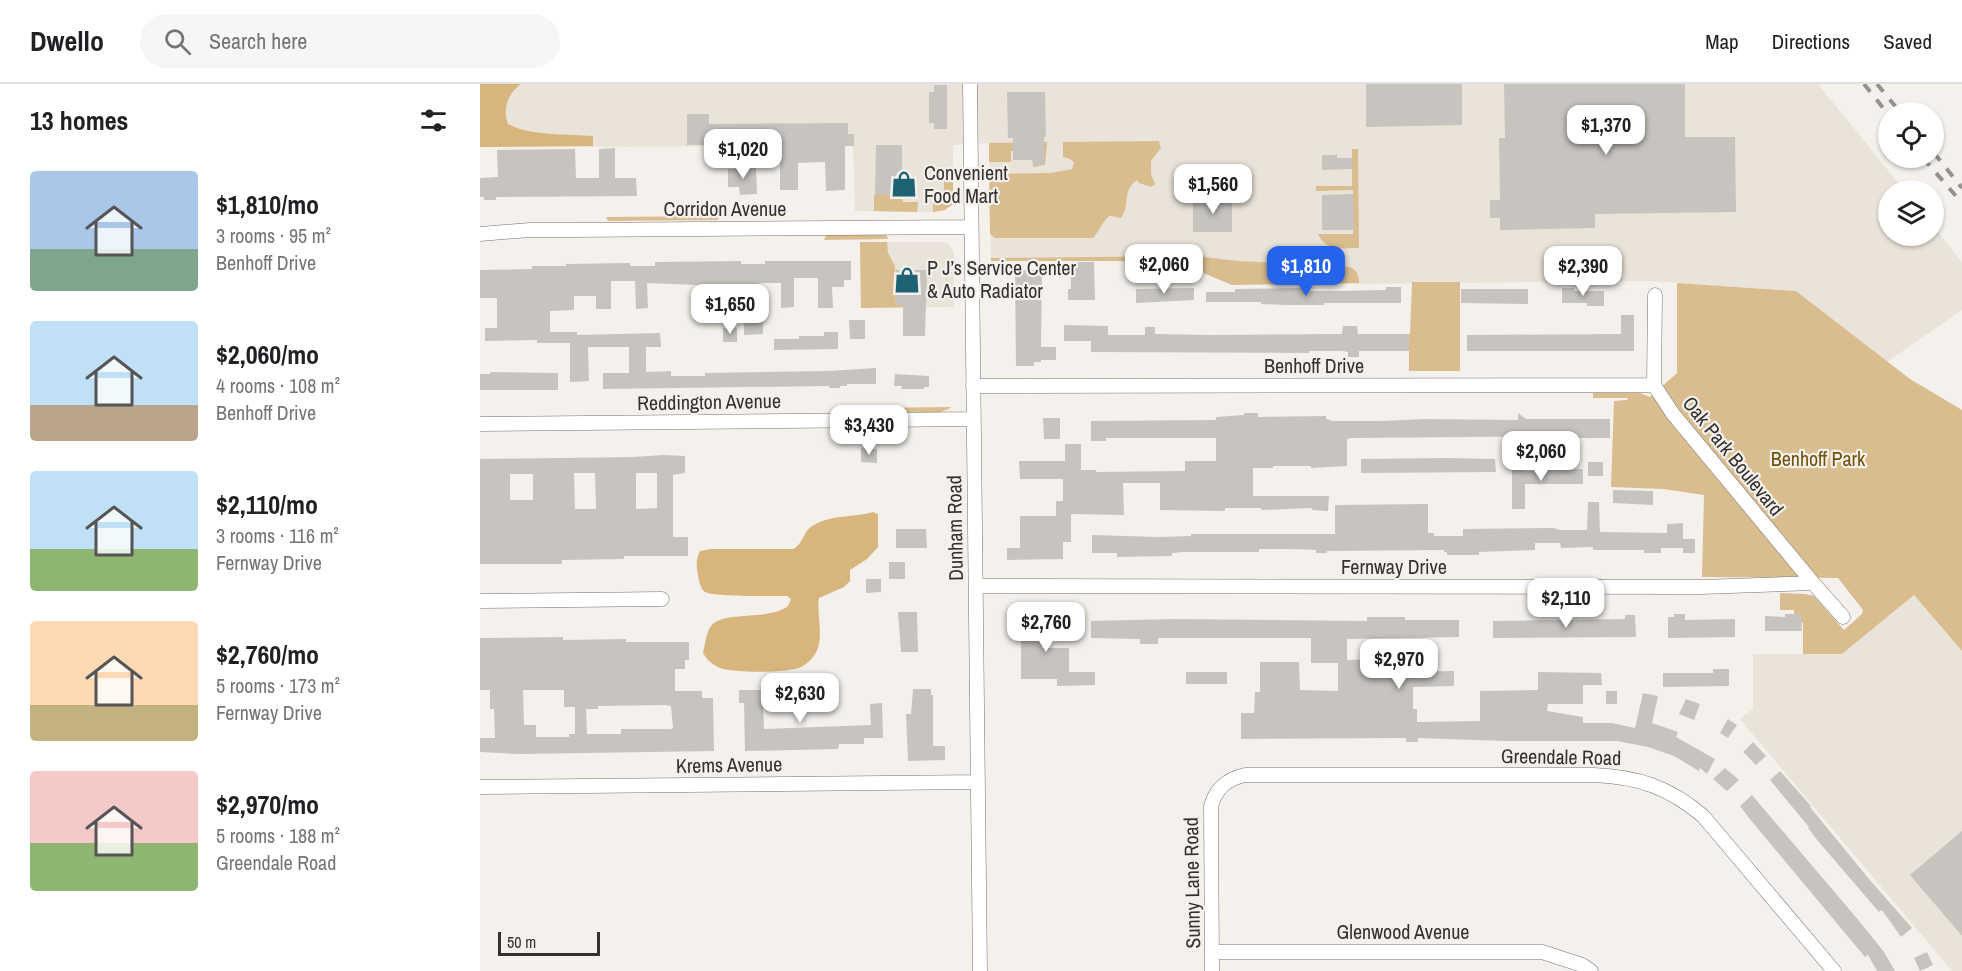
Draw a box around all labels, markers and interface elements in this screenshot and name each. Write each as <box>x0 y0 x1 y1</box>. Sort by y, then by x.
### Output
search box <box>140 14 560 68</box>
text: Dwello <box>30 22 104 60</box>
icon: search <box>161 25 194 58</box>
text: Search here <box>209 26 307 56</box>
text: Map <box>1705 27 1739 56</box>
text: Directions <box>1772 27 1850 56</box>
text: Saved <box>1883 27 1932 56</box>
map controls <box>1878 102 1944 246</box>
button: locate <box>1878 102 1944 168</box>
text: 13 homes <box>30 103 128 138</box>
icon: filters <box>417 104 450 137</box>
pin: $1,370 <box>1557 105 1655 156</box>
text: $1,370 <box>1581 111 1631 138</box>
pin: $1,020 <box>694 129 792 180</box>
text: $1,020 <box>718 135 768 162</box>
place label: Convenient Food Mart <box>924 159 1008 209</box>
pin: $1,560 <box>1164 164 1262 215</box>
shop icon: Convenient Food Mart <box>889 169 919 199</box>
text: $1,560 <box>1188 170 1238 197</box>
button: layers <box>1878 180 1944 246</box>
text: $1,810/mo <box>216 187 319 222</box>
icon: home <box>78 195 150 267</box>
street label: Corridon Avenue <box>664 195 786 222</box>
text: 3 rooms · 95 m² <box>216 222 331 249</box>
pin: $2,060 <box>1115 244 1213 295</box>
pin: $1,810 <box>1257 246 1355 297</box>
pin: $2,390 <box>1534 246 1632 297</box>
text: Benhoff Drive <box>216 249 316 276</box>
text: $2,060 <box>1139 250 1189 277</box>
text: $1,810 <box>1281 252 1331 279</box>
text: $2,390 <box>1558 252 1608 279</box>
place label: P J’s Service Center & Auto Radiator <box>927 254 1076 304</box>
shop icon: P J’s Service Center & Auto Radiator <box>892 265 922 295</box>
pin: $1,650 <box>681 284 779 335</box>
text: $1,650 <box>705 290 755 317</box>
text: $2,060/mo <box>216 337 319 372</box>
icon: home <box>78 345 150 417</box>
street label: Benhoff Drive <box>1264 352 1364 379</box>
text: 4 rooms · 108 m² <box>216 372 340 399</box>
street label: Reddington Avenue <box>637 387 781 416</box>
street label: Oak Park Boulevard <box>1677 390 1790 521</box>
text: Benhoff Drive <box>216 399 316 426</box>
pin: $3,430 <box>820 405 918 456</box>
text: $3,430 <box>844 411 894 438</box>
pin: $2,060 <box>1492 431 1590 482</box>
text: $2,060 <box>1516 437 1566 464</box>
park label: Benhoff Park <box>1771 445 1866 472</box>
street label: Dunham Road <box>940 475 969 581</box>
text: $2,110/mo <box>216 487 318 522</box>
icon: home <box>78 495 150 567</box>
text: 3 rooms · 116 m² <box>216 522 339 549</box>
text: Fernway Drive <box>216 549 322 576</box>
street label: Fernway Drive <box>1341 553 1447 580</box>
pin: $2,110 <box>1517 578 1615 629</box>
text: $2,110 <box>1541 584 1591 611</box>
pin: $2,760 <box>997 602 1095 653</box>
text: $2,760 <box>1021 608 1071 635</box>
text: $2,760/mo <box>216 637 319 672</box>
pin: $2,970 <box>1350 639 1448 690</box>
icon: home <box>78 645 150 717</box>
text: $2,970 <box>1374 645 1424 672</box>
text: 5 rooms · 173 m² <box>216 672 340 699</box>
pin: $2,630 <box>751 673 849 724</box>
text: $2,630 <box>775 679 825 706</box>
text: Fernway Drive <box>216 699 322 726</box>
street label: Greendale Road <box>1501 742 1621 771</box>
street label: Krems Avenue <box>676 750 782 779</box>
text: $2,970/mo <box>216 787 319 822</box>
icon: home <box>78 795 150 867</box>
street label: Sunny Lane Road <box>1177 817 1206 949</box>
text: 5 rooms · 188 m² <box>216 822 340 849</box>
text: Greendale Road <box>216 849 336 876</box>
street label: Glenwood Avenue <box>1337 918 1469 945</box>
scale bar <box>498 929 600 956</box>
text: 50 m <box>507 931 536 953</box>

